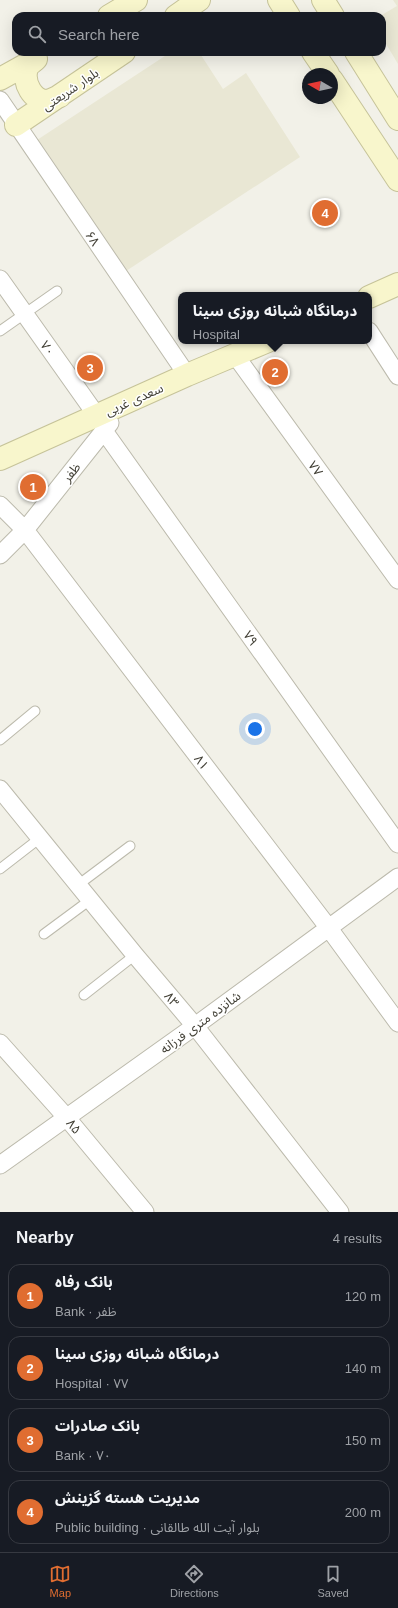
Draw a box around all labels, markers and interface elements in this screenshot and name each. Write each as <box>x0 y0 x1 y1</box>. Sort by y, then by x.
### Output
search box <box>12 12 386 56</box>
icon: search <box>26 23 48 45</box>
text: Search here <box>58 26 140 43</box>
street label: بلوار شریعتی <box>39 65 102 115</box>
north arrow <box>302 68 338 104</box>
pin: 4 <box>312 198 338 228</box>
street label: ۶۸ <box>82 228 103 249</box>
popup <box>178 292 372 344</box>
text: درمانگاه شبانه روزی سینا <box>193 302 357 319</box>
text: Hospital <box>193 327 240 342</box>
street label: ۷۰ <box>37 338 58 359</box>
pin: 3 <box>77 353 103 383</box>
pin: 2 <box>262 357 288 387</box>
street label: سعدی غربی <box>103 380 166 420</box>
street label: ۷۷ <box>305 458 326 479</box>
street label: ظفر <box>59 460 84 486</box>
pin: 1 <box>20 472 46 502</box>
street label: ۷۹ <box>240 628 261 649</box>
your location <box>245 719 265 739</box>
street label: ۸۱ <box>191 752 212 773</box>
street label: شانزده متری فرزانه <box>157 988 244 1057</box>
street label: ۸۳ <box>161 989 182 1010</box>
street label: ۸۵ <box>63 1116 84 1137</box>
text: Nearby <box>16 1228 74 1247</box>
text: 4 results <box>333 1231 382 1246</box>
text: بانک رفاه <box>55 1273 113 1290</box>
text: 1 <box>26 1289 34 1304</box>
text: 120 m <box>345 1289 381 1304</box>
text: Bank · ظفر <box>55 1304 117 1319</box>
text: درمانگاه شبانه روزی سینا <box>55 1345 219 1362</box>
text: 2 <box>26 1361 34 1376</box>
text: 140 m <box>345 1361 381 1376</box>
text: Hospital · ۷۷ <box>55 1376 128 1391</box>
text: بانک صادرات <box>55 1417 140 1434</box>
text: 3 <box>26 1433 34 1448</box>
text: 150 m <box>345 1433 381 1448</box>
text: Bank · ۷۰ <box>55 1448 111 1463</box>
text: مدیریت هسته گزینش <box>55 1489 200 1506</box>
text: 4 <box>26 1505 34 1520</box>
text: 200 m <box>345 1505 381 1520</box>
text: Public building · بلوار آیت الله طالقانی <box>55 1520 260 1535</box>
tab: Map <box>49 1563 71 1599</box>
tab: Directions <box>170 1563 219 1599</box>
tab: Saved <box>317 1563 349 1599</box>

